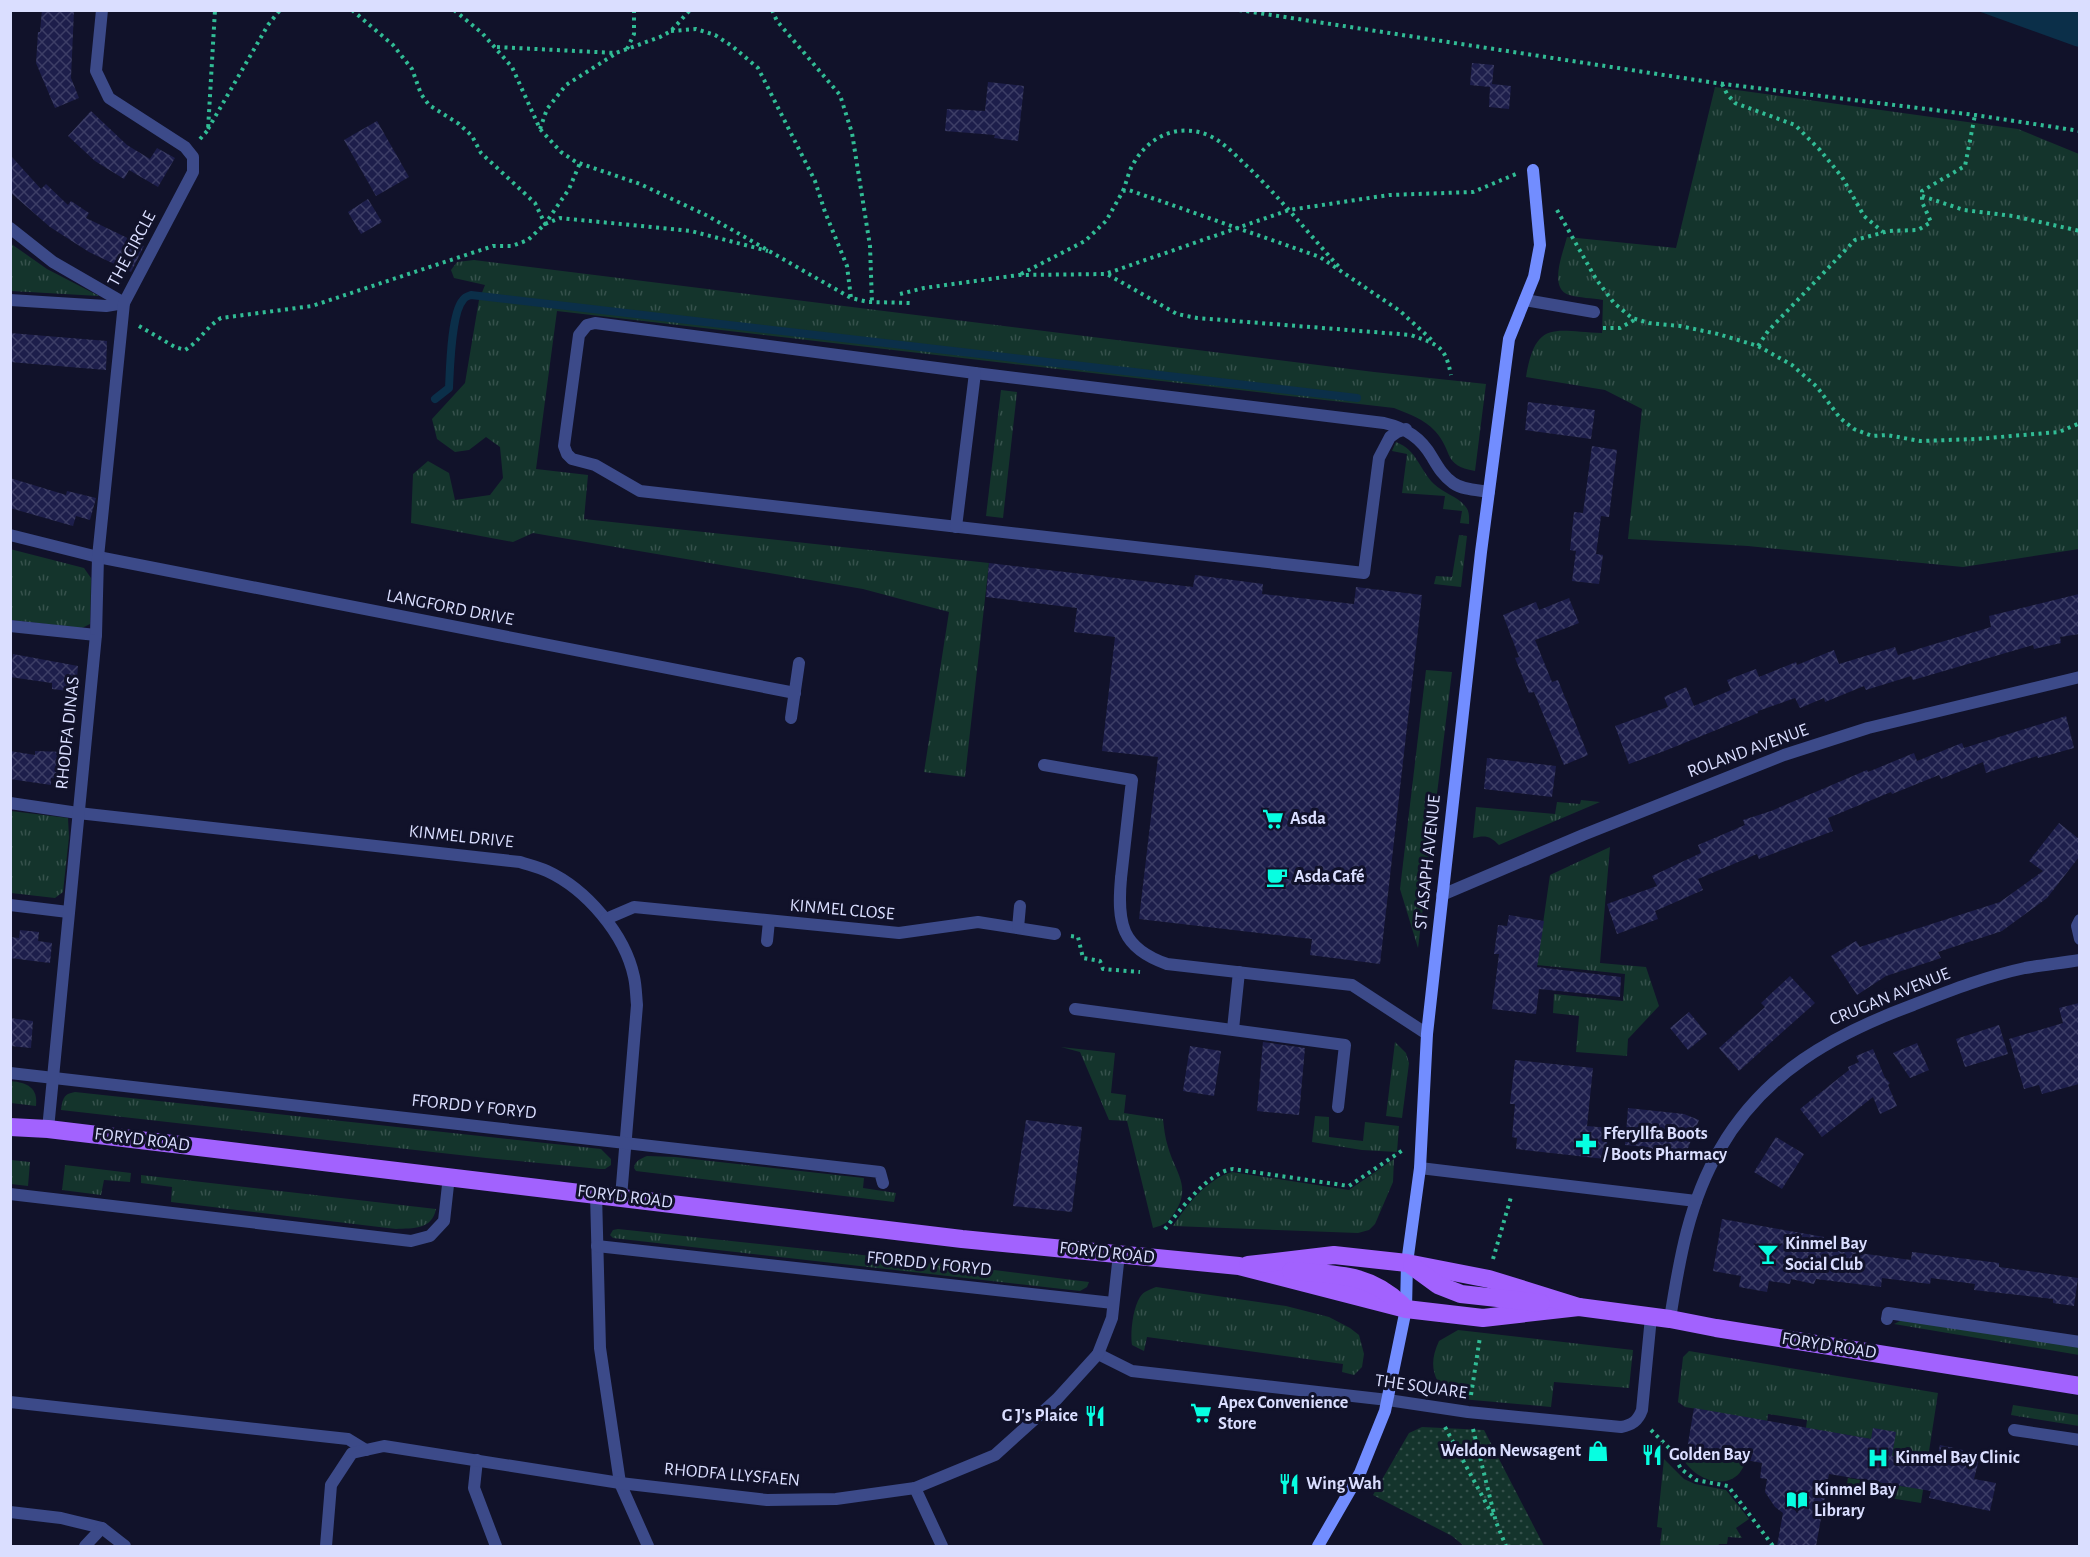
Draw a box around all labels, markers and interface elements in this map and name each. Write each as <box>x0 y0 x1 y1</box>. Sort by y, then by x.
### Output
street label: THE CIRCLE <box>105 208 159 290</box>
street label: LANGFORD DRIVE <box>385 587 516 629</box>
street label: RHODFA DINAS <box>53 676 83 790</box>
street label: ROLAND AVENUE <box>1685 721 1811 781</box>
street label: ST ASAPH AVENUE <box>1412 794 1444 930</box>
supermarket icon: Asda <box>1261 807 1285 831</box>
place label: Asda <box>1290 810 1326 828</box>
street label: KINMEL DRIVE <box>408 823 515 851</box>
cafe icon: Asda Café <box>1265 865 1289 889</box>
place label: Asda Café <box>1294 868 1365 886</box>
street label: KINMEL CLOSE <box>789 896 895 924</box>
street label: CRUGAN AVENUE <box>1827 965 1953 1029</box>
street label: FFORDD Y FORYD <box>411 1091 537 1123</box>
street label: FORYD ROAD <box>93 1125 191 1155</box>
place label: Fferyllfa Boots / Boots Pharmacy <box>1602 1125 1728 1164</box>
pharmacy icon: Fferyllfa Boots / Boots Pharmacy <box>1574 1132 1598 1156</box>
street label: FORYD ROAD <box>576 1182 674 1212</box>
place label: Kinmel Bay Social Club <box>1785 1235 1868 1274</box>
street label: FORYD ROAD <box>1058 1239 1156 1267</box>
bar icon: Kinmel Bay Social Club <box>1756 1242 1780 1266</box>
street label: FFORDD Y FORYD <box>866 1248 992 1280</box>
street label: FORYD ROAD <box>1780 1330 1878 1362</box>
street label: THE SQUARE <box>1374 1372 1469 1402</box>
place label: Apex Convenience Store <box>1218 1394 1348 1433</box>
supermarket icon: Apex Convenience Store <box>1189 1401 1213 1425</box>
restaurant icon: G J's Plaice <box>1083 1404 1107 1428</box>
place label: G J's Plaice <box>1002 1407 1078 1425</box>
shop icon: Weldon Newsagent <box>1586 1439 1610 1463</box>
place label: Weldon Newsagent <box>1440 1442 1581 1460</box>
restaurant icon: Golden Bay <box>1640 1443 1664 1467</box>
place label: Golden Bay <box>1669 1446 1751 1464</box>
hospital icon: Kinmel Bay Clinic <box>1866 1446 1890 1470</box>
place label: Kinmel Bay Clinic <box>1895 1449 2020 1467</box>
street label: RHODFA LLYSFAEN <box>663 1460 801 1490</box>
restaurant icon: Wing Wah <box>1277 1472 1301 1496</box>
place label: Wing Wah <box>1306 1475 1382 1493</box>
place label: Kinmel Bay Library <box>1814 1481 1897 1520</box>
library icon: Kinmel Bay Library <box>1785 1488 1809 1512</box>

